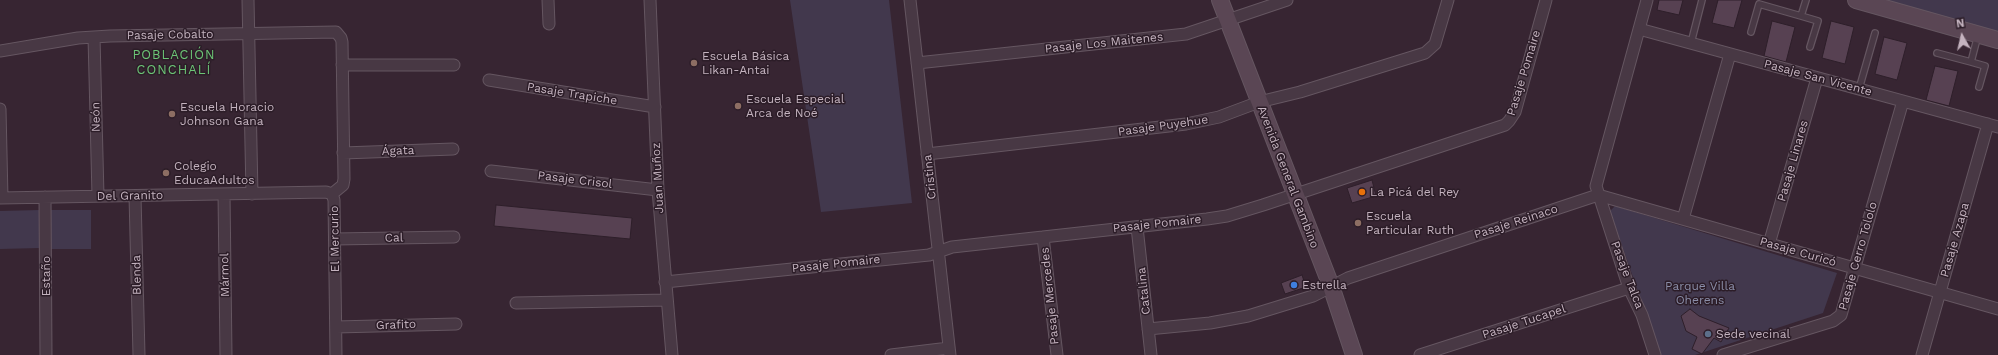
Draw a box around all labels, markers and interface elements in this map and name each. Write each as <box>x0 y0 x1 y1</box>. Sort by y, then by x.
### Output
north arrow <box>1942 16 1982 56</box>
text: N <box>1955 17 1965 31</box>
street label: Pasaje Cobalto <box>126 27 214 43</box>
street label: Pasaje Pomaire <box>1504 28 1544 118</box>
street label: Pasaje Los Maitenes <box>1044 30 1164 56</box>
district label: POBLACIÓN CONCHALÍ <box>132 47 216 78</box>
place label: Escuela Básica Likan-Antai <box>702 49 789 77</box>
street label: Pasaje San Vicente <box>1762 57 1874 99</box>
marker: Escuela Básica Likan-Antai <box>689 58 699 68</box>
street label: Pasaje Trapiche <box>526 80 618 108</box>
place label: Escuela Especial Arca de Noé <box>746 92 844 120</box>
place label: Escuela Horacio Johnson Gana <box>180 100 274 128</box>
marker: Escuela Especial Arca de Noé <box>733 101 743 111</box>
street label: Neón <box>89 102 103 132</box>
street label: Avenida General Gambino <box>1254 104 1322 250</box>
marker: Escuela Horacio Johnson Gana <box>167 109 177 119</box>
street label: Pasaje Puyehue <box>1117 113 1209 139</box>
street label: Pasaje Linares <box>1775 119 1811 203</box>
street label: Juan Muñoz <box>649 142 667 214</box>
street label: Ágata <box>381 143 415 159</box>
street label: Cristina <box>920 154 940 200</box>
place label: Colegio EducaAdultos <box>174 159 255 187</box>
marker: Colegio EducaAdultos <box>161 168 171 178</box>
street label: Pasaje Crisol <box>537 168 613 192</box>
place label: La Picá del Rey <box>1370 185 1459 199</box>
marker: La Picá del Rey <box>1357 187 1367 197</box>
street label: Del Granito <box>97 188 163 204</box>
street label: Pasaje Cerro Tololo <box>1836 200 1880 312</box>
street label: Pasaje Azapa <box>1937 201 1973 279</box>
street label: Pasaje Reinaco <box>1472 202 1560 242</box>
street label: El Mercurio <box>327 206 343 272</box>
place label: Escuela Particular Ruth <box>1366 209 1454 237</box>
street label: Pasaje Pomaire <box>1112 212 1202 236</box>
marker: Escuela Particular Ruth <box>1353 218 1363 228</box>
street label: Cal <box>385 231 403 245</box>
street label: Pasaje Curicó <box>1758 234 1838 270</box>
street label: Pasaje Talca <box>1607 239 1647 311</box>
street label: Pasaje Mercedes <box>1038 247 1062 345</box>
street label: Pasaje Pomaire <box>791 252 881 276</box>
street label: Mármol <box>217 253 233 297</box>
street label: Blenda <box>129 255 145 295</box>
street label: Estaño <box>39 256 53 296</box>
street label: Catalina <box>1134 267 1154 315</box>
place label: Estrella <box>1302 278 1347 292</box>
park label: Parque Villa Oherens <box>1665 279 1735 307</box>
marker: Estrella <box>1289 280 1299 290</box>
street label: Pasaje Tucapel <box>1480 302 1568 342</box>
street label: Grafito <box>376 317 416 333</box>
place label: Sede vecinal <box>1716 327 1790 341</box>
marker: Sede vecinal <box>1703 329 1713 339</box>

